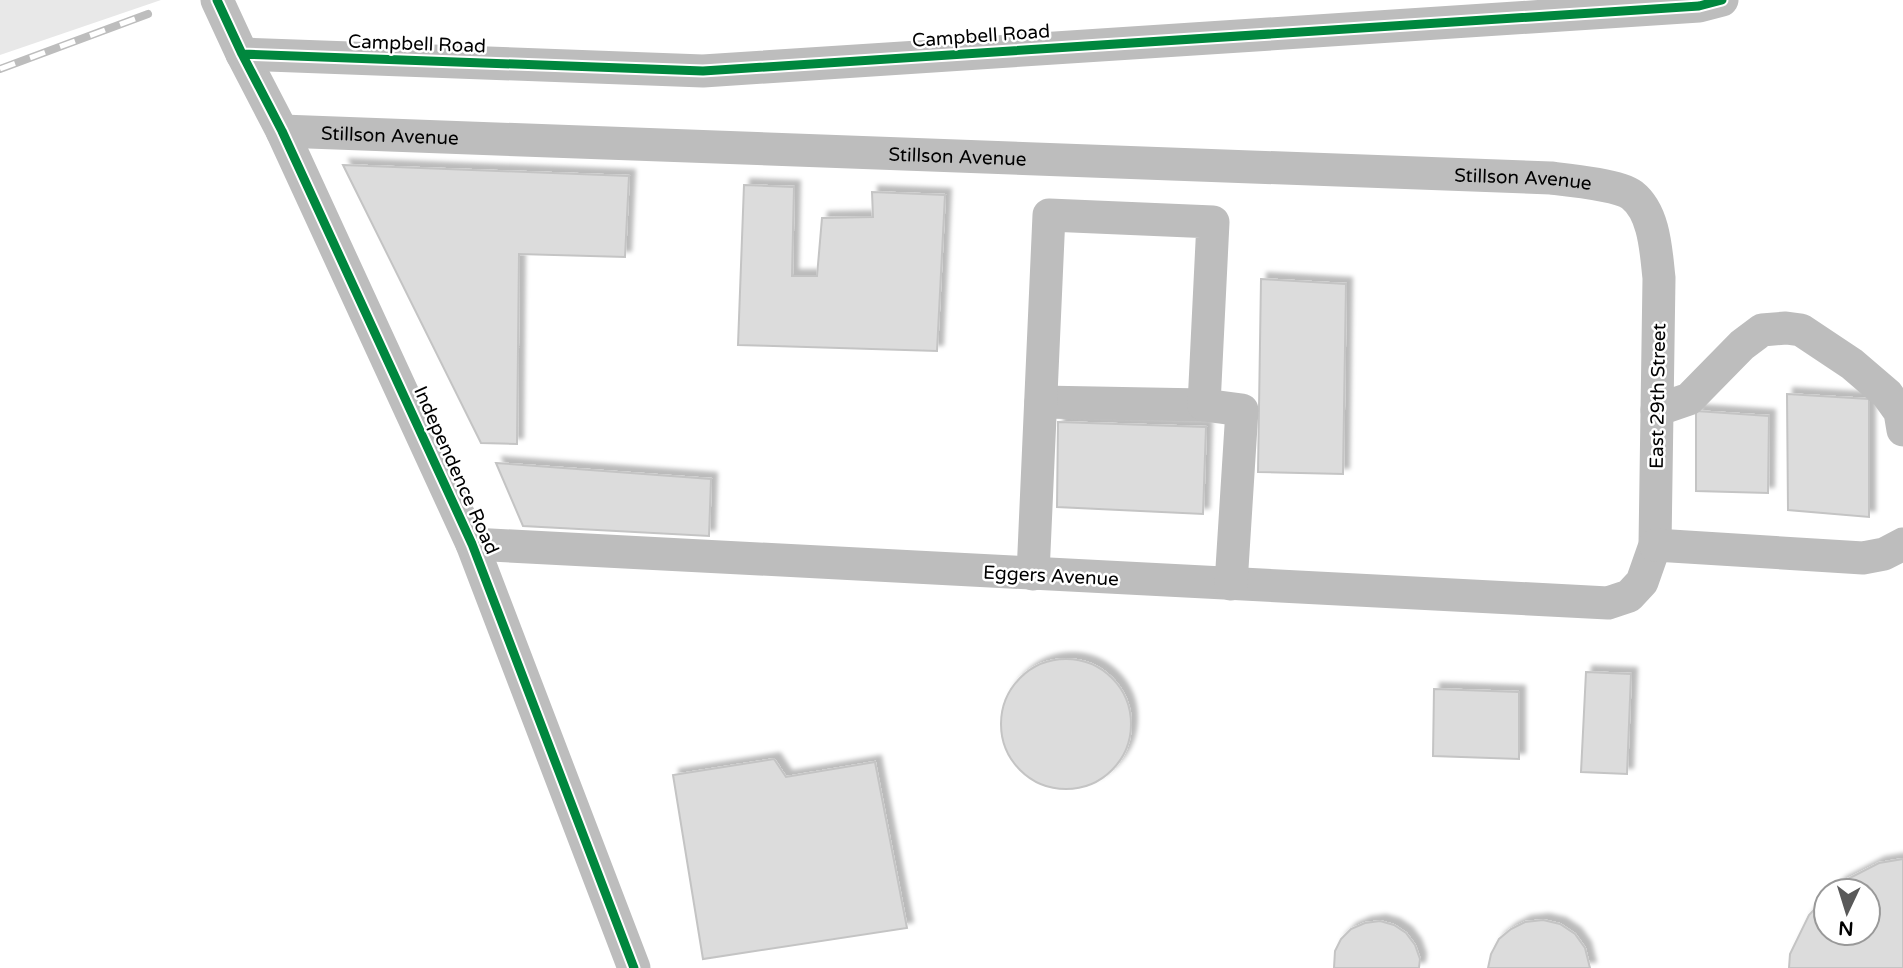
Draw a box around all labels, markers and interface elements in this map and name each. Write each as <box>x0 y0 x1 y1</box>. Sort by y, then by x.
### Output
street label: Campbell Road <box>911 20 1051 52</box>
street label: Campbell Road <box>348 31 486 57</box>
street label: Stillson Avenue <box>321 122 459 150</box>
street label: Stillson Avenue <box>888 143 1027 171</box>
street label: Stillson Avenue <box>1454 164 1593 195</box>
street label: East 29th Street <box>1646 323 1670 469</box>
street label: Independence Road <box>409 383 503 558</box>
street label: Eggers Avenue <box>982 561 1119 591</box>
north arrow <box>1812 877 1882 947</box>
text: N <box>1838 916 1854 939</box>

